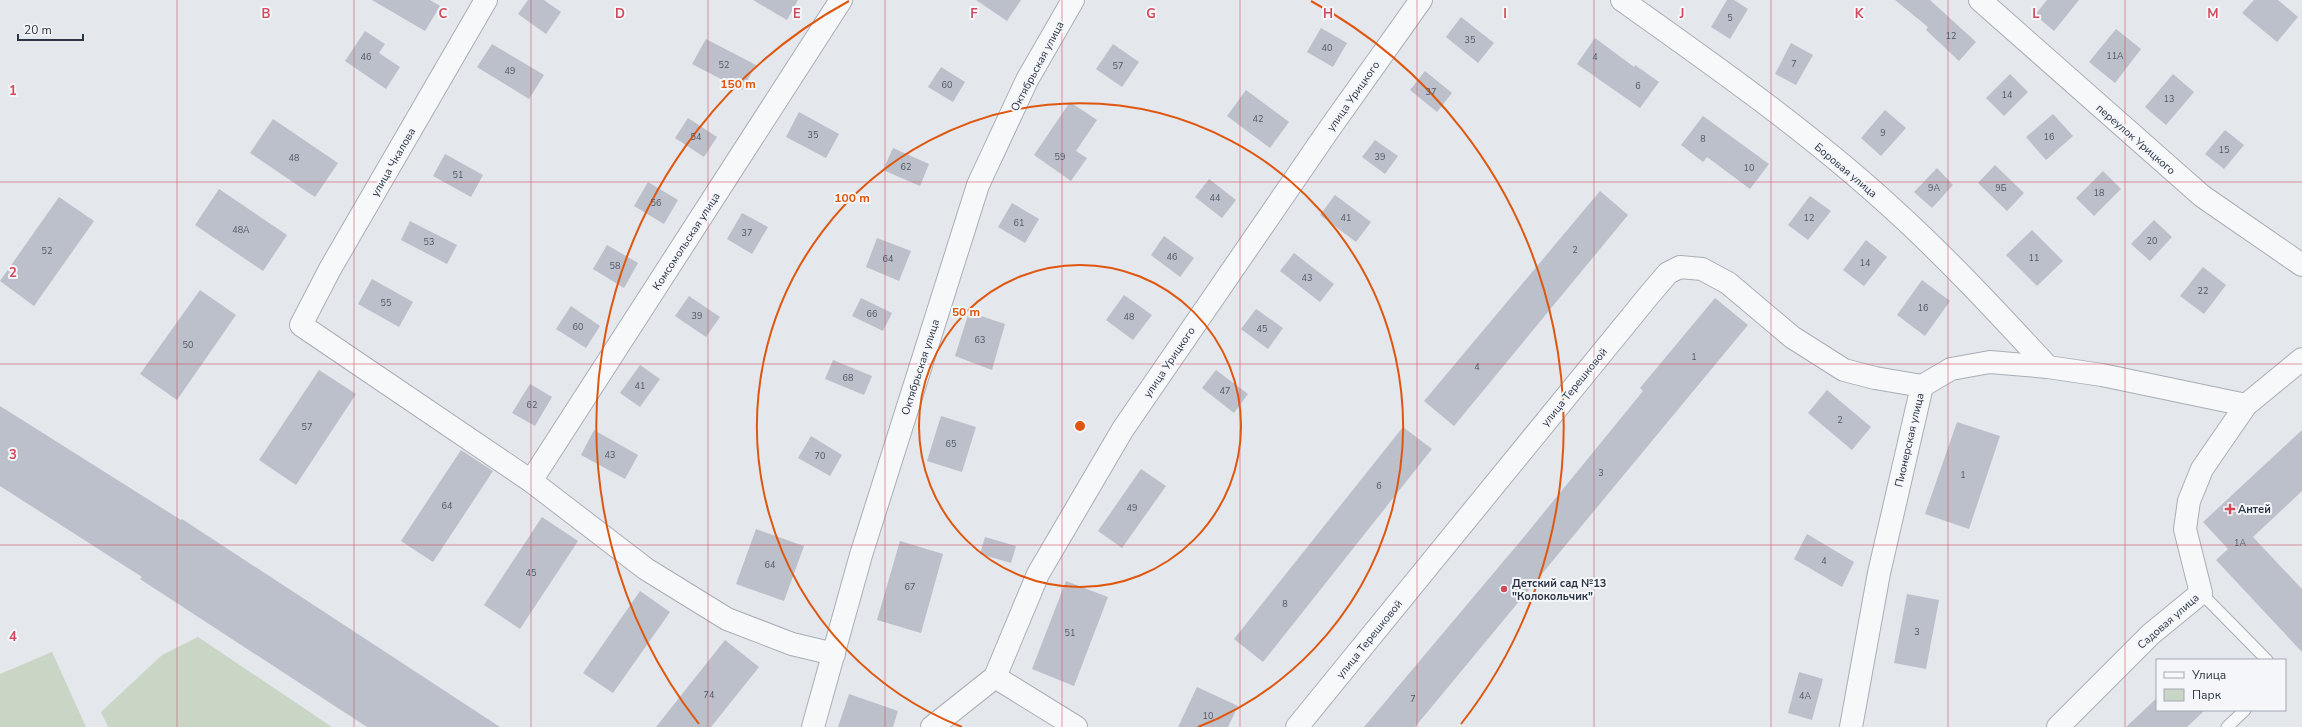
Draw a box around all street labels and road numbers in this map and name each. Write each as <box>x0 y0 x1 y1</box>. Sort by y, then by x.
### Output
street label: Октябрьская улица <box>1007 18 1068 114</box>
street label: улица Урицкого <box>1324 58 1383 134</box>
street label: переулок Урицкого <box>2093 101 2179 178</box>
street label: улица Чкалова <box>368 125 419 199</box>
street label: Боровая улица <box>1811 140 1880 201</box>
street label: Комсомольская улица <box>649 189 724 293</box>
street label: Октябрьская улица <box>898 317 943 417</box>
street label: улица Урицкого <box>1140 324 1199 401</box>
street label: улица Терешковой <box>1538 345 1611 430</box>
street label: Пионерская улица <box>1891 391 1928 489</box>
street label: Садовая улица <box>2134 590 2202 652</box>
street label: улица Терешковой <box>1333 597 1406 682</box>

